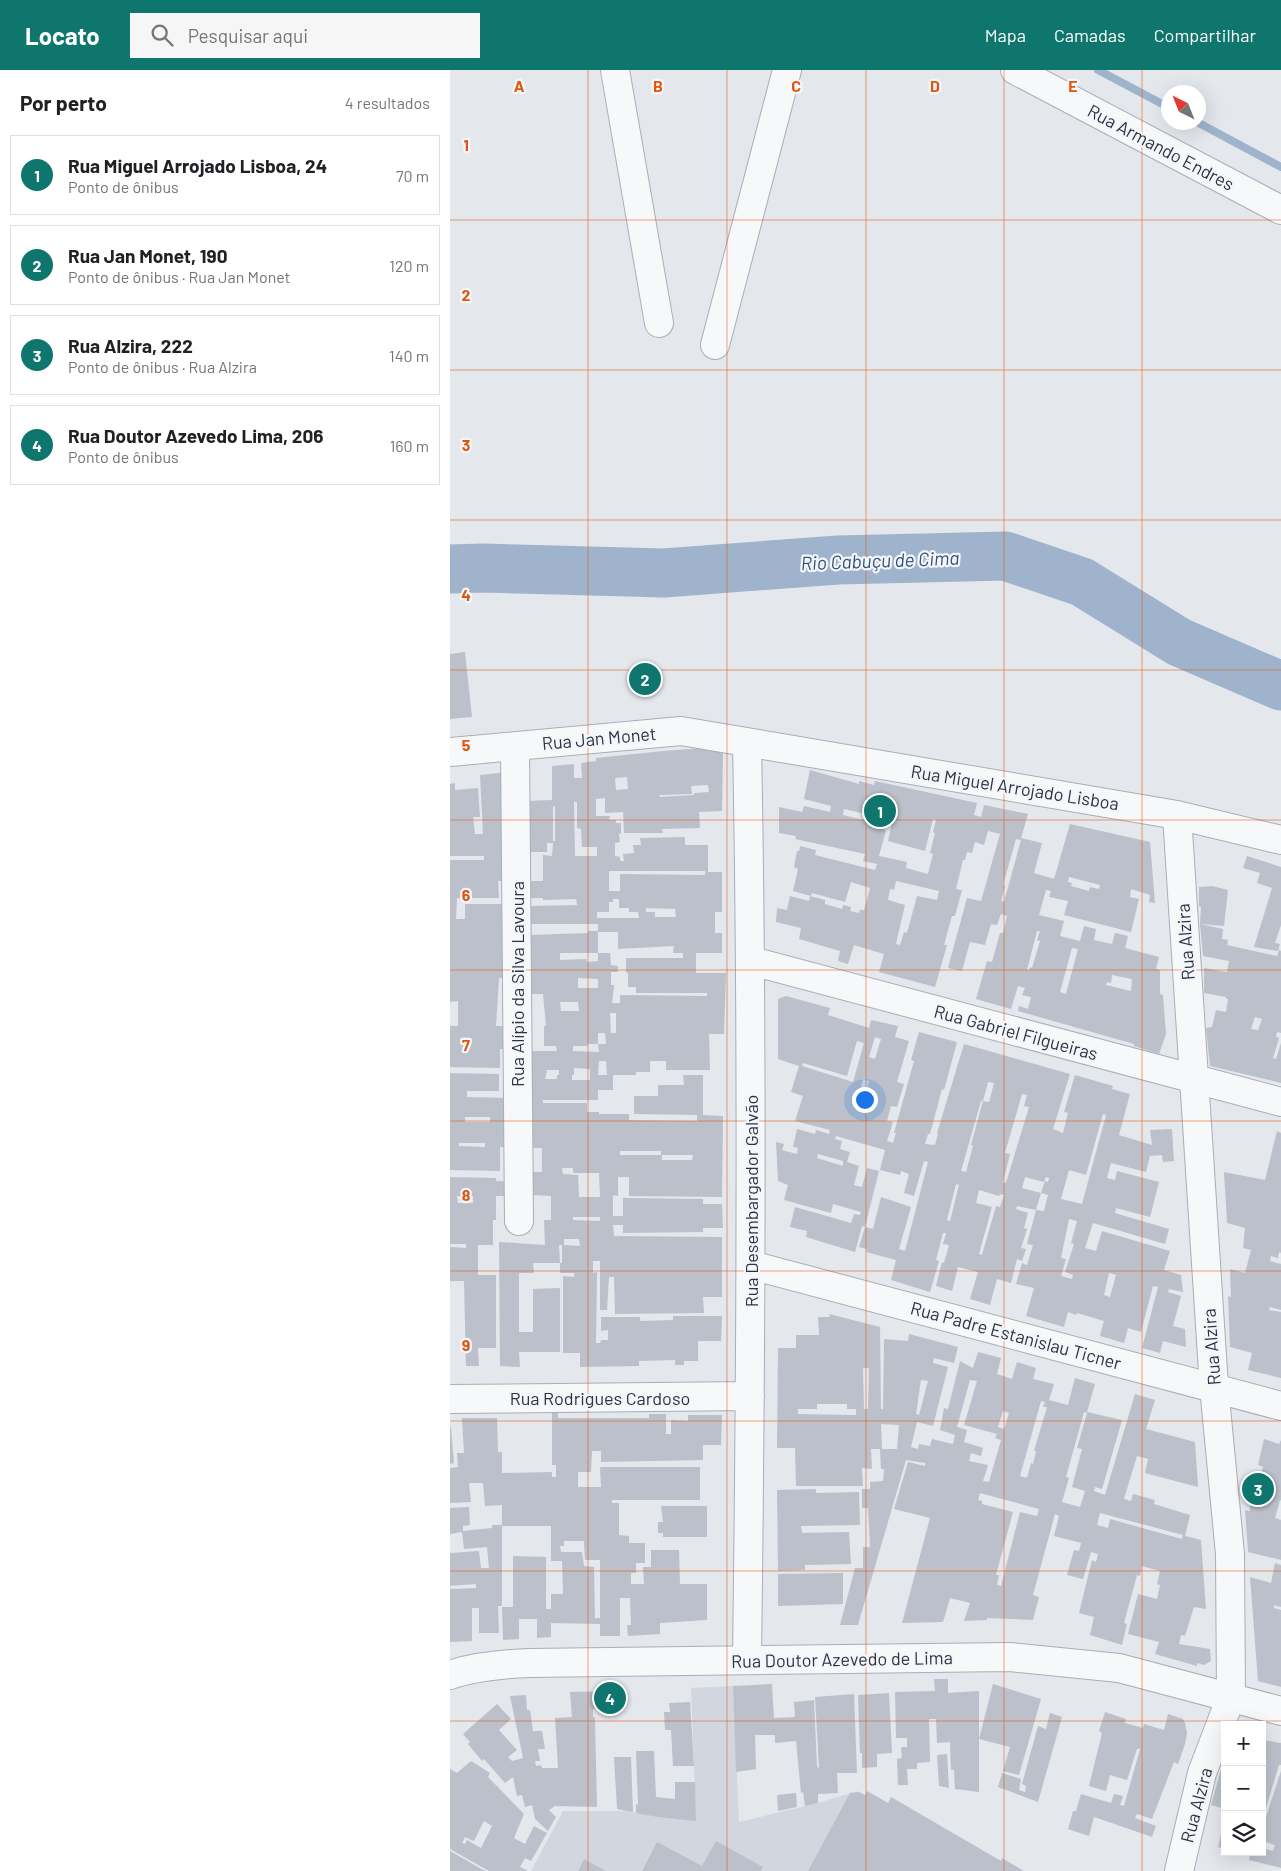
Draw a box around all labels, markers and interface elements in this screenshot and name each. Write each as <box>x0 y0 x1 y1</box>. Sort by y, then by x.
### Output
search box <box>130 13 480 58</box>
text: Locato <box>25 21 100 50</box>
icon: search <box>148 21 176 49</box>
text: Pesquisar aqui <box>188 24 308 47</box>
text: Mapa <box>985 24 1026 46</box>
text: Camadas <box>1054 24 1126 46</box>
text: Compartilhar <box>1154 24 1256 46</box>
text: A <box>514 76 525 95</box>
text: B <box>653 76 663 95</box>
text: C <box>791 76 801 95</box>
text: D <box>930 76 940 95</box>
text: E <box>1068 76 1078 95</box>
north arrow <box>1161 85 1206 130</box>
text: Por perto <box>20 90 107 115</box>
text: 4 resultados <box>345 93 430 112</box>
street label: Rua Armando Endres <box>1084 99 1238 195</box>
text: 1 <box>463 135 469 154</box>
text: Rua Miguel Arrojado Lisboa, 24 <box>68 154 327 177</box>
text: 1 <box>34 166 40 185</box>
text: 70 m <box>396 166 429 185</box>
text: Ponto de ônibus <box>68 177 179 196</box>
text: Rua Jan Monet, 190 <box>68 244 228 267</box>
text: 2 <box>33 256 41 275</box>
text: 120 m <box>389 256 429 275</box>
text: Ponto de ônibus · Rua Jan Monet <box>68 267 290 286</box>
text: 2 <box>462 285 471 304</box>
text: Rua Alzira, 222 <box>68 334 193 357</box>
text: 3 <box>33 346 41 365</box>
text: 140 m <box>389 346 429 365</box>
text: Ponto de ônibus · Rua Alzira <box>68 357 257 376</box>
text: Rua Doutor Azevedo Lima, 206 <box>68 424 324 447</box>
text: 3 <box>462 435 470 454</box>
text: 4 <box>32 436 42 455</box>
text: 160 m <box>390 436 429 455</box>
text: Ponto de ônibus <box>68 447 179 466</box>
water label: Rio Cabuçu de Cima <box>800 546 960 574</box>
text: 4 <box>461 585 471 604</box>
pin: 2 <box>629 660 661 698</box>
street label: Rua Jan Monet <box>541 722 657 754</box>
text: 5 <box>462 735 471 754</box>
street label: Rua Miguel Arrojado Lisboa <box>909 760 1121 814</box>
pin: 1 <box>864 792 896 830</box>
street label: Rua Alípio da Silva Lavoura <box>506 881 528 1087</box>
text: 6 <box>462 885 471 904</box>
street label: Rua Alzira <box>1171 903 1199 981</box>
street label: Rua Gabriel Filgueiras <box>932 1000 1100 1064</box>
text: 7 <box>462 1035 470 1054</box>
your location <box>852 1087 878 1113</box>
street label: Rua Desembargador Galvão <box>740 1095 762 1307</box>
text: 8 <box>462 1185 471 1204</box>
street label: Rua Padre Estanislau Ticner <box>908 1296 1124 1374</box>
street label: Rua Alzira <box>1197 1308 1225 1386</box>
text: 9 <box>462 1335 470 1354</box>
street label: Rua Rodrigues Cardoso <box>510 1387 690 1409</box>
pin: 3 <box>1242 1470 1274 1508</box>
street label: Rua Doutor Azevedo de Lima <box>731 1646 953 1672</box>
pin: 4 <box>594 1679 626 1717</box>
map controls <box>1221 1721 1266 1856</box>
button: + <box>1221 1721 1266 1766</box>
street label: Rua Alzira <box>1175 1765 1217 1845</box>
button: − <box>1221 1766 1266 1811</box>
button: layers <box>1221 1811 1266 1856</box>

